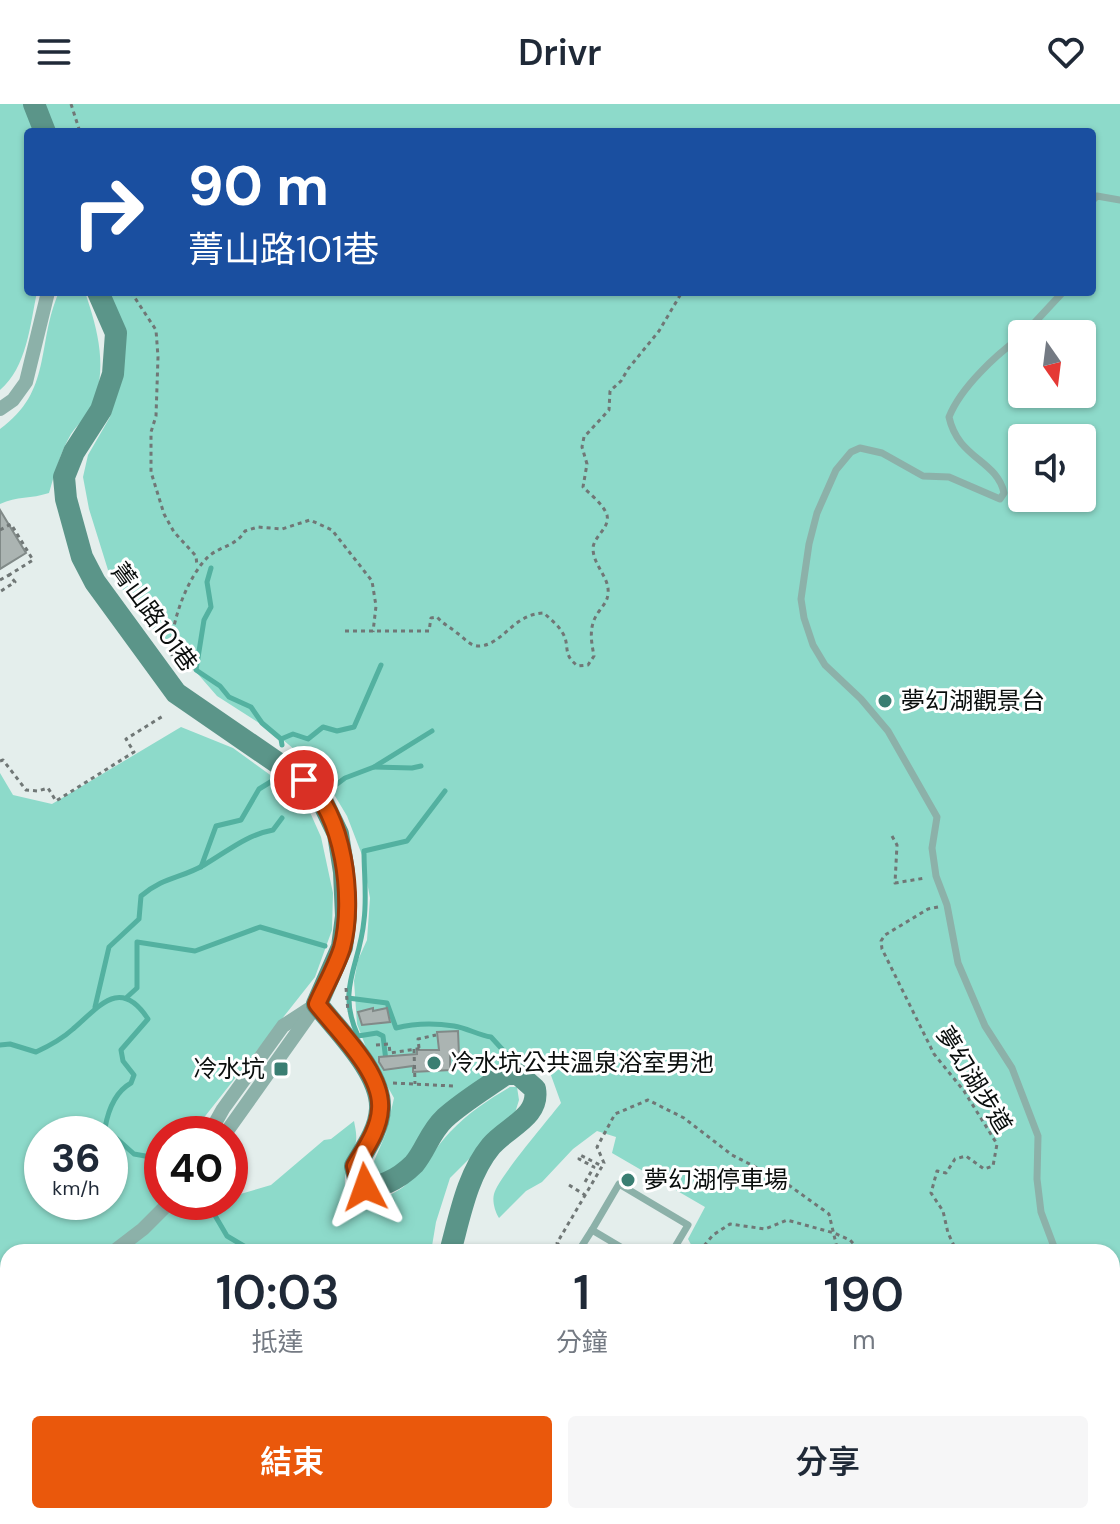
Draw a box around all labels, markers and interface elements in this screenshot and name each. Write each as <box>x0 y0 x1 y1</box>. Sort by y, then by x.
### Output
text: Drivr <box>518 29 602 76</box>
icon: menu <box>32 30 76 74</box>
icon: heart <box>1044 30 1088 74</box>
text: 90 m <box>188 149 329 222</box>
icon: right <box>56 160 160 264</box>
text: 菁山路101巷 <box>188 226 379 273</box>
north arrow <box>1008 320 1096 408</box>
map controls <box>1008 320 1096 512</box>
button: sound <box>1008 424 1096 512</box>
street label: 菁山路101巷 <box>104 556 204 677</box>
place label: 夢幻湖觀景台 <box>901 685 1045 716</box>
marker: 夢幻湖觀景台 <box>876 692 894 710</box>
pin <box>270 746 338 814</box>
icon: arrive <box>282 758 326 802</box>
street label: 夢幻湖步道 <box>929 1021 1019 1139</box>
place label: 冷水坑公共溫泉浴室男池 <box>450 1047 714 1078</box>
place label: 冷水坑 <box>193 1053 265 1084</box>
marker: 冷水坑公共溫泉浴室男池 <box>425 1054 443 1072</box>
marker: 冷水坑 <box>272 1060 290 1078</box>
speed limit sign: 40 <box>144 1116 248 1220</box>
text: 36 <box>51 1132 101 1184</box>
position arrow <box>323 1145 407 1229</box>
place label: 夢幻湖停車場 <box>644 1164 788 1195</box>
marker: 夢幻湖停車場 <box>619 1171 637 1189</box>
text: km/h <box>52 1175 100 1201</box>
text: 10:03 <box>216 1261 340 1324</box>
text: 1 <box>573 1261 590 1324</box>
text: 190 <box>824 1263 904 1326</box>
text: m <box>852 1323 875 1357</box>
text: 抵達 <box>252 1325 304 1359</box>
text: 分鐘 <box>556 1325 608 1359</box>
button: 結束 <box>32 1416 552 1508</box>
button: 分享 <box>568 1416 1088 1508</box>

